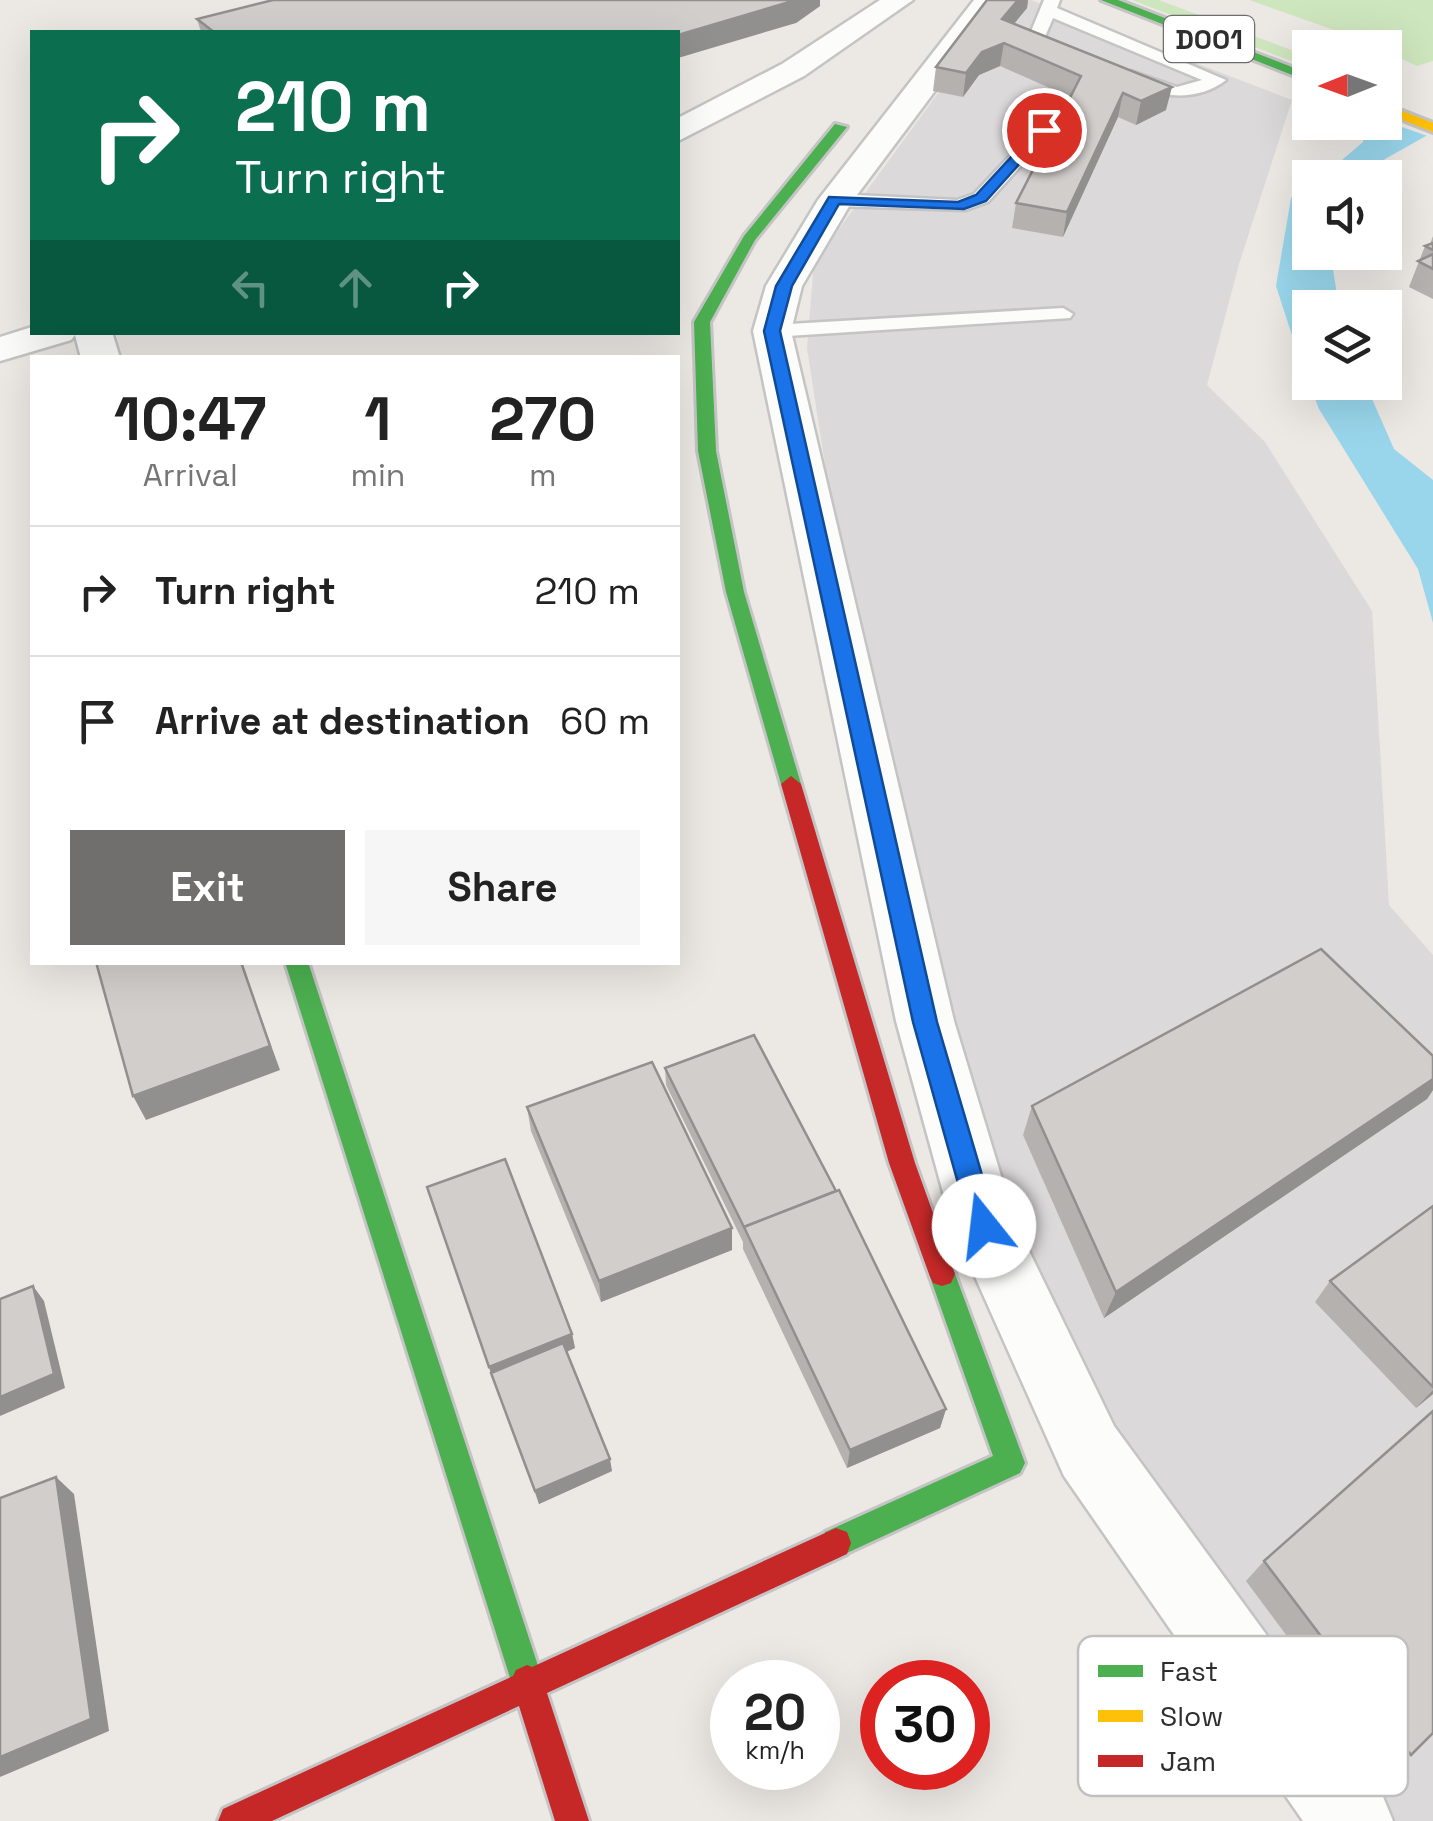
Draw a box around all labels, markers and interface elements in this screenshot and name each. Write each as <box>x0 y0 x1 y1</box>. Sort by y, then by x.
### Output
road number: D001 <box>1164 16 1254 62</box>
north arrow <box>1292 30 1402 140</box>
map controls <box>1292 30 1402 400</box>
text: 210 m <box>235 62 431 151</box>
icon: right <box>70 70 200 200</box>
pin <box>1002 88 1087 173</box>
icon: arrive <box>1017 103 1072 158</box>
text: Turn right <box>235 149 446 206</box>
button: sound <box>1292 160 1402 270</box>
icon: left <box>223 260 278 315</box>
icon: ahead <box>328 260 383 315</box>
icon: right <box>433 260 488 315</box>
button: layers <box>1292 290 1402 400</box>
text: 10:47 <box>114 381 267 458</box>
text: 1 <box>364 381 391 458</box>
text: 270 <box>489 381 596 458</box>
text: Arrival <box>143 455 238 495</box>
text: min <box>350 455 405 495</box>
text: m <box>529 455 556 495</box>
icon: right <box>70 564 125 619</box>
text: Turn right <box>155 567 336 615</box>
text: 210 m <box>534 567 640 615</box>
icon: arrive <box>70 694 125 749</box>
text: Arrive at destination <box>155 697 530 745</box>
text: 60 m <box>560 697 650 745</box>
button: Exit <box>70 830 345 945</box>
button: Share <box>365 830 640 945</box>
position arrow <box>932 1174 1036 1278</box>
legend <box>1078 1636 1408 1796</box>
text: Fast <box>1160 1653 1218 1689</box>
speed limit sign: 30 <box>860 1660 990 1790</box>
text: 20 <box>744 1681 806 1745</box>
text: Slow <box>1160 1698 1223 1734</box>
text: km/h <box>745 1734 805 1766</box>
text: Jam <box>1160 1743 1216 1779</box>

